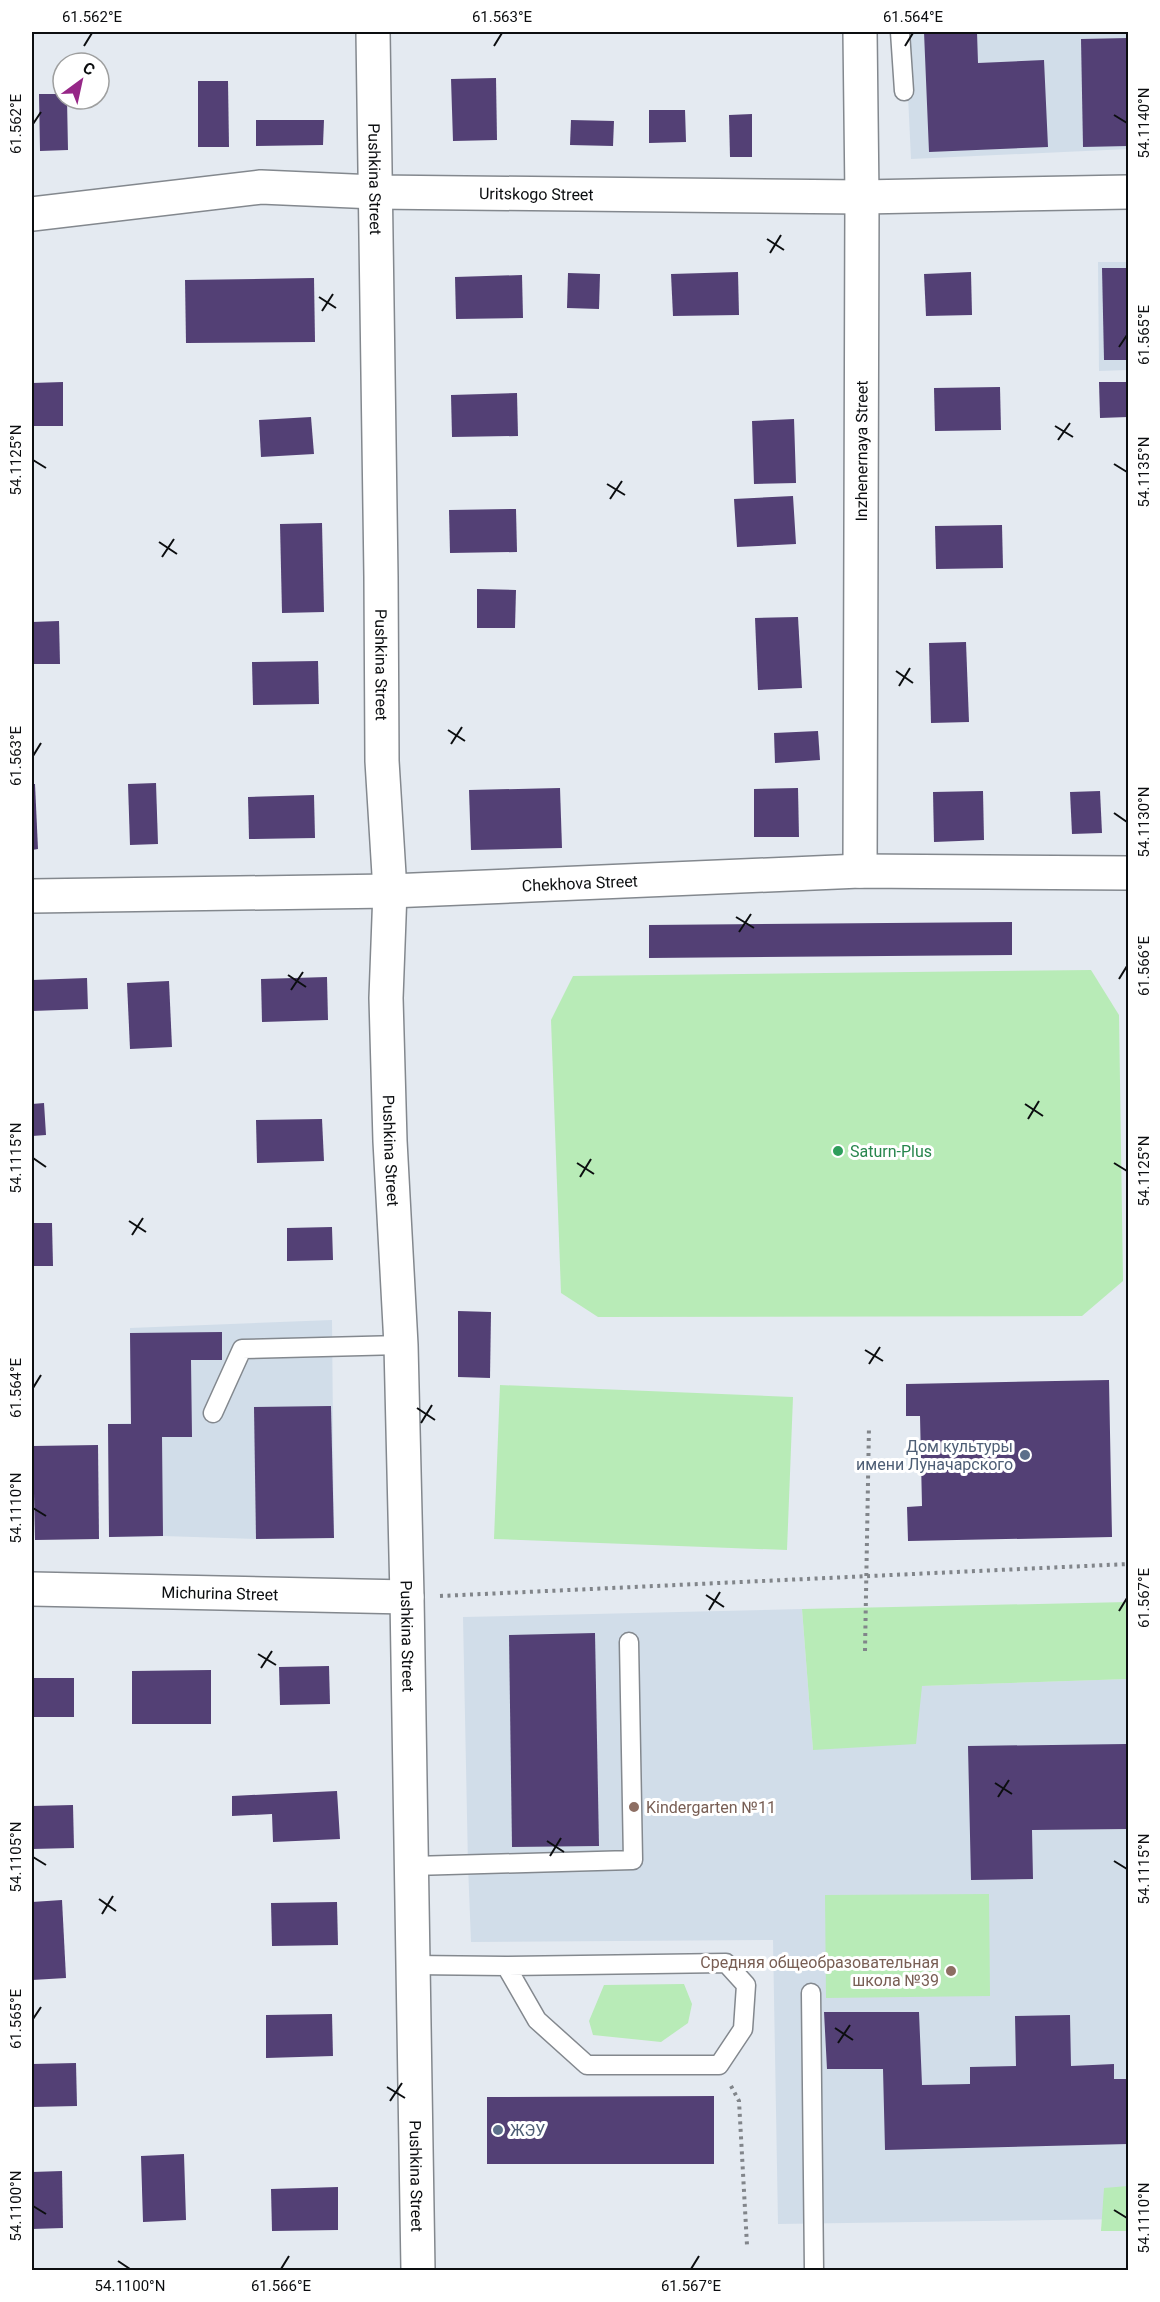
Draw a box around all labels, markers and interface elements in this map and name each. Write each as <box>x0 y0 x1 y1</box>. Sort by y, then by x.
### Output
text: 61.562°E <box>62 8 123 26</box>
text: 61.563°E <box>472 8 533 26</box>
text: 61.564°E <box>883 8 944 26</box>
north arrow <box>51 51 111 111</box>
text: С <box>79 58 98 80</box>
text: 54.1140°N <box>1135 88 1153 158</box>
text: 61.562°E <box>7 93 25 154</box>
street label: Pushkina Street <box>365 123 385 235</box>
street label: Uritskogo Street <box>479 184 594 204</box>
text: 61.565°E <box>1135 304 1153 365</box>
street label: Inzhenernaya Street <box>852 380 871 522</box>
text: 54.1125°N <box>7 425 25 495</box>
text: 54.1135°N <box>1135 437 1153 507</box>
street label: Pushkina Street <box>372 609 391 721</box>
text: 61.563°E <box>7 725 25 786</box>
text: 54.1130°N <box>1135 787 1153 857</box>
street label: Chekhova Street <box>521 871 638 895</box>
text: 61.566°E <box>1135 935 1153 996</box>
street label: Pushkina Street <box>379 1094 403 1207</box>
text: 54.1115°N <box>7 1123 25 1193</box>
text: 54.1125°N <box>1135 1136 1153 1206</box>
place label: Saturn-Plus <box>850 1142 932 1161</box>
marker: Saturn-Plus <box>831 1144 845 1158</box>
text: 61.564°E <box>7 1357 25 1418</box>
place label: Дом культуры имени Луначарского <box>856 1437 1013 1474</box>
marker: Дом культуры имени Луначарского <box>1018 1448 1032 1462</box>
text: 54.1110°N <box>7 1473 25 1543</box>
text: 61.567°E <box>1135 1567 1153 1628</box>
street label: Pushkina Street <box>397 1580 418 1692</box>
street label: Michurina Street <box>161 1582 279 1604</box>
place label: Kindergarten №11 <box>646 1798 776 1817</box>
marker: Kindergarten №11 <box>627 1800 641 1814</box>
text: 54.1105°N <box>7 1822 25 1892</box>
text: 54.1115°N <box>1135 1834 1153 1904</box>
place label: Средняя общеобразовательная школа №39 <box>700 1953 939 1990</box>
marker: Средняя общеобразовательная школа №39 <box>944 1964 958 1978</box>
text: 61.565°E <box>7 1988 25 2049</box>
street label: Pushkina Street <box>406 2120 427 2232</box>
place label: ЖЭУ <box>510 2121 545 2140</box>
marker: ЖЭУ <box>491 2123 505 2137</box>
text: 54.1100°N <box>7 2171 25 2241</box>
text: 54.1110°N <box>1135 2183 1153 2253</box>
text: 54.1100°N <box>95 2277 165 2295</box>
text: 61.566°E <box>251 2277 312 2295</box>
text: 61.567°E <box>661 2277 722 2295</box>

